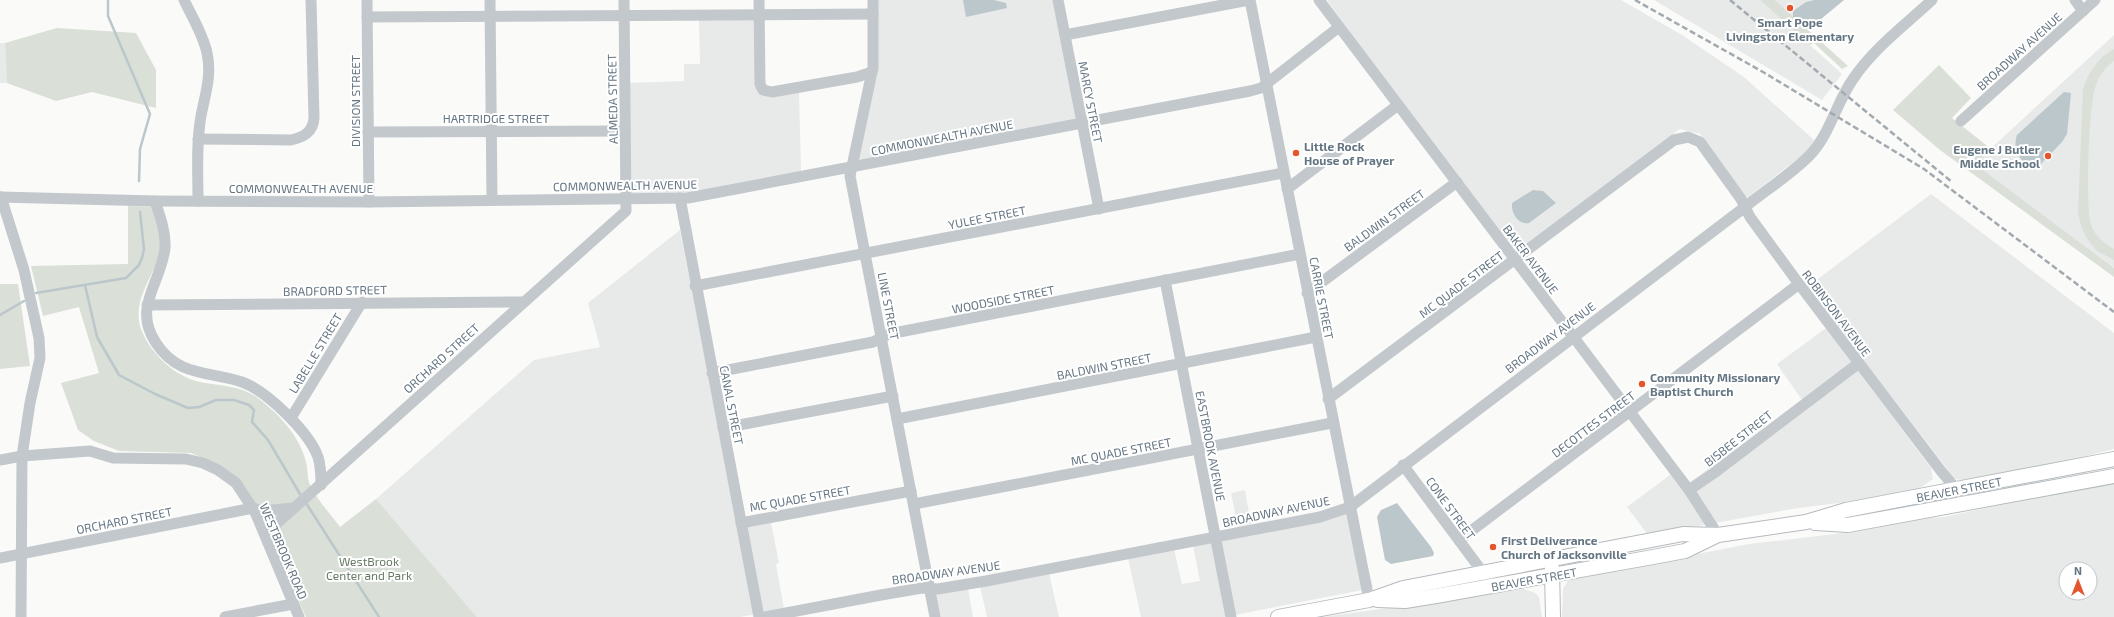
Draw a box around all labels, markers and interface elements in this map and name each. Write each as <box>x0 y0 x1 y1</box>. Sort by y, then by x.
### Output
marker: Smart Pope Livingston Elementary <box>1785 3 1795 13</box>
street label: BROADWAY AVENUE <box>1974 9 2065 93</box>
place label: Smart Pope Livingston Elementary <box>1726 15 1854 44</box>
street label: ALMEDA STREET <box>604 54 620 144</box>
street label: DIVISION STREET <box>348 55 362 147</box>
street label: MARCY STREET <box>1076 60 1106 144</box>
street label: HARTRIDGE STREET <box>443 111 549 125</box>
street label: COMMONWEALTH AVENUE <box>870 116 1014 158</box>
place label: Little Rock House of Prayer <box>1304 139 1394 168</box>
place label: Eugene J Butler Middle School <box>1953 142 2040 170</box>
marker: Little Rock House of Prayer <box>1291 148 1301 158</box>
marker: Eugene J Butler Middle School <box>2043 151 2053 161</box>
street label: COMMONWEALTH AVENUE <box>553 177 698 193</box>
street label: COMMONWEALTH AVENUE <box>229 181 373 195</box>
street label: BALDWIN STREET <box>1341 186 1427 254</box>
street label: YULEE STREET <box>947 203 1027 231</box>
street label: BAKER AVENUE <box>1501 222 1562 296</box>
street label: MC QUADE STREET <box>1416 248 1507 321</box>
street label: CARRIE STREET <box>1307 256 1337 340</box>
street label: ROBINSON AVENUE <box>1800 267 1874 359</box>
street label: LINE STREET <box>876 271 902 341</box>
street label: BRADFORD STREET <box>283 282 387 298</box>
street label: WOODSIDE STREET <box>951 282 1055 316</box>
street label: BROADWAY AVENUE <box>1502 298 1598 375</box>
street label: LABELLE STREET <box>286 310 344 396</box>
street label: ORCHARD STREET <box>400 320 482 396</box>
street label: BALDWIN STREET <box>1055 350 1153 382</box>
street label: CANAL STREET <box>717 364 747 446</box>
place label: Community Missionary Baptist Church <box>1650 370 1781 398</box>
marker: Community Missionary Baptist Church <box>1637 379 1647 389</box>
street label: DECOTTES STREET <box>1549 388 1637 460</box>
street label: EASTBROOK AVENUE <box>1193 389 1229 503</box>
street label: BISBEE STREET <box>1701 407 1775 469</box>
street label: MC QUADE STREET <box>1069 434 1173 469</box>
street label: CONE STREET <box>1424 474 1478 542</box>
street label: BEAVER STREET <box>1915 474 2003 504</box>
street label: MC QUADE STREET <box>748 482 852 515</box>
street label: BROADWAY AVENUE <box>1221 493 1331 529</box>
street label: WESTBROOK ROAD <box>257 501 311 601</box>
street label: ORCHARD STREET <box>75 504 173 536</box>
place label: First Deliverance Church of Jacksonville <box>1501 533 1627 561</box>
marker: First Deliverance Church of Jacksonville <box>1488 542 1498 552</box>
park label: WestBrook Center and Park <box>326 554 412 582</box>
street label: BROADWAY AVENUE <box>891 557 1001 587</box>
north arrow <box>2058 561 2098 601</box>
text: N <box>2074 564 2082 577</box>
street label: BEAVER STREET <box>1490 565 1578 593</box>

